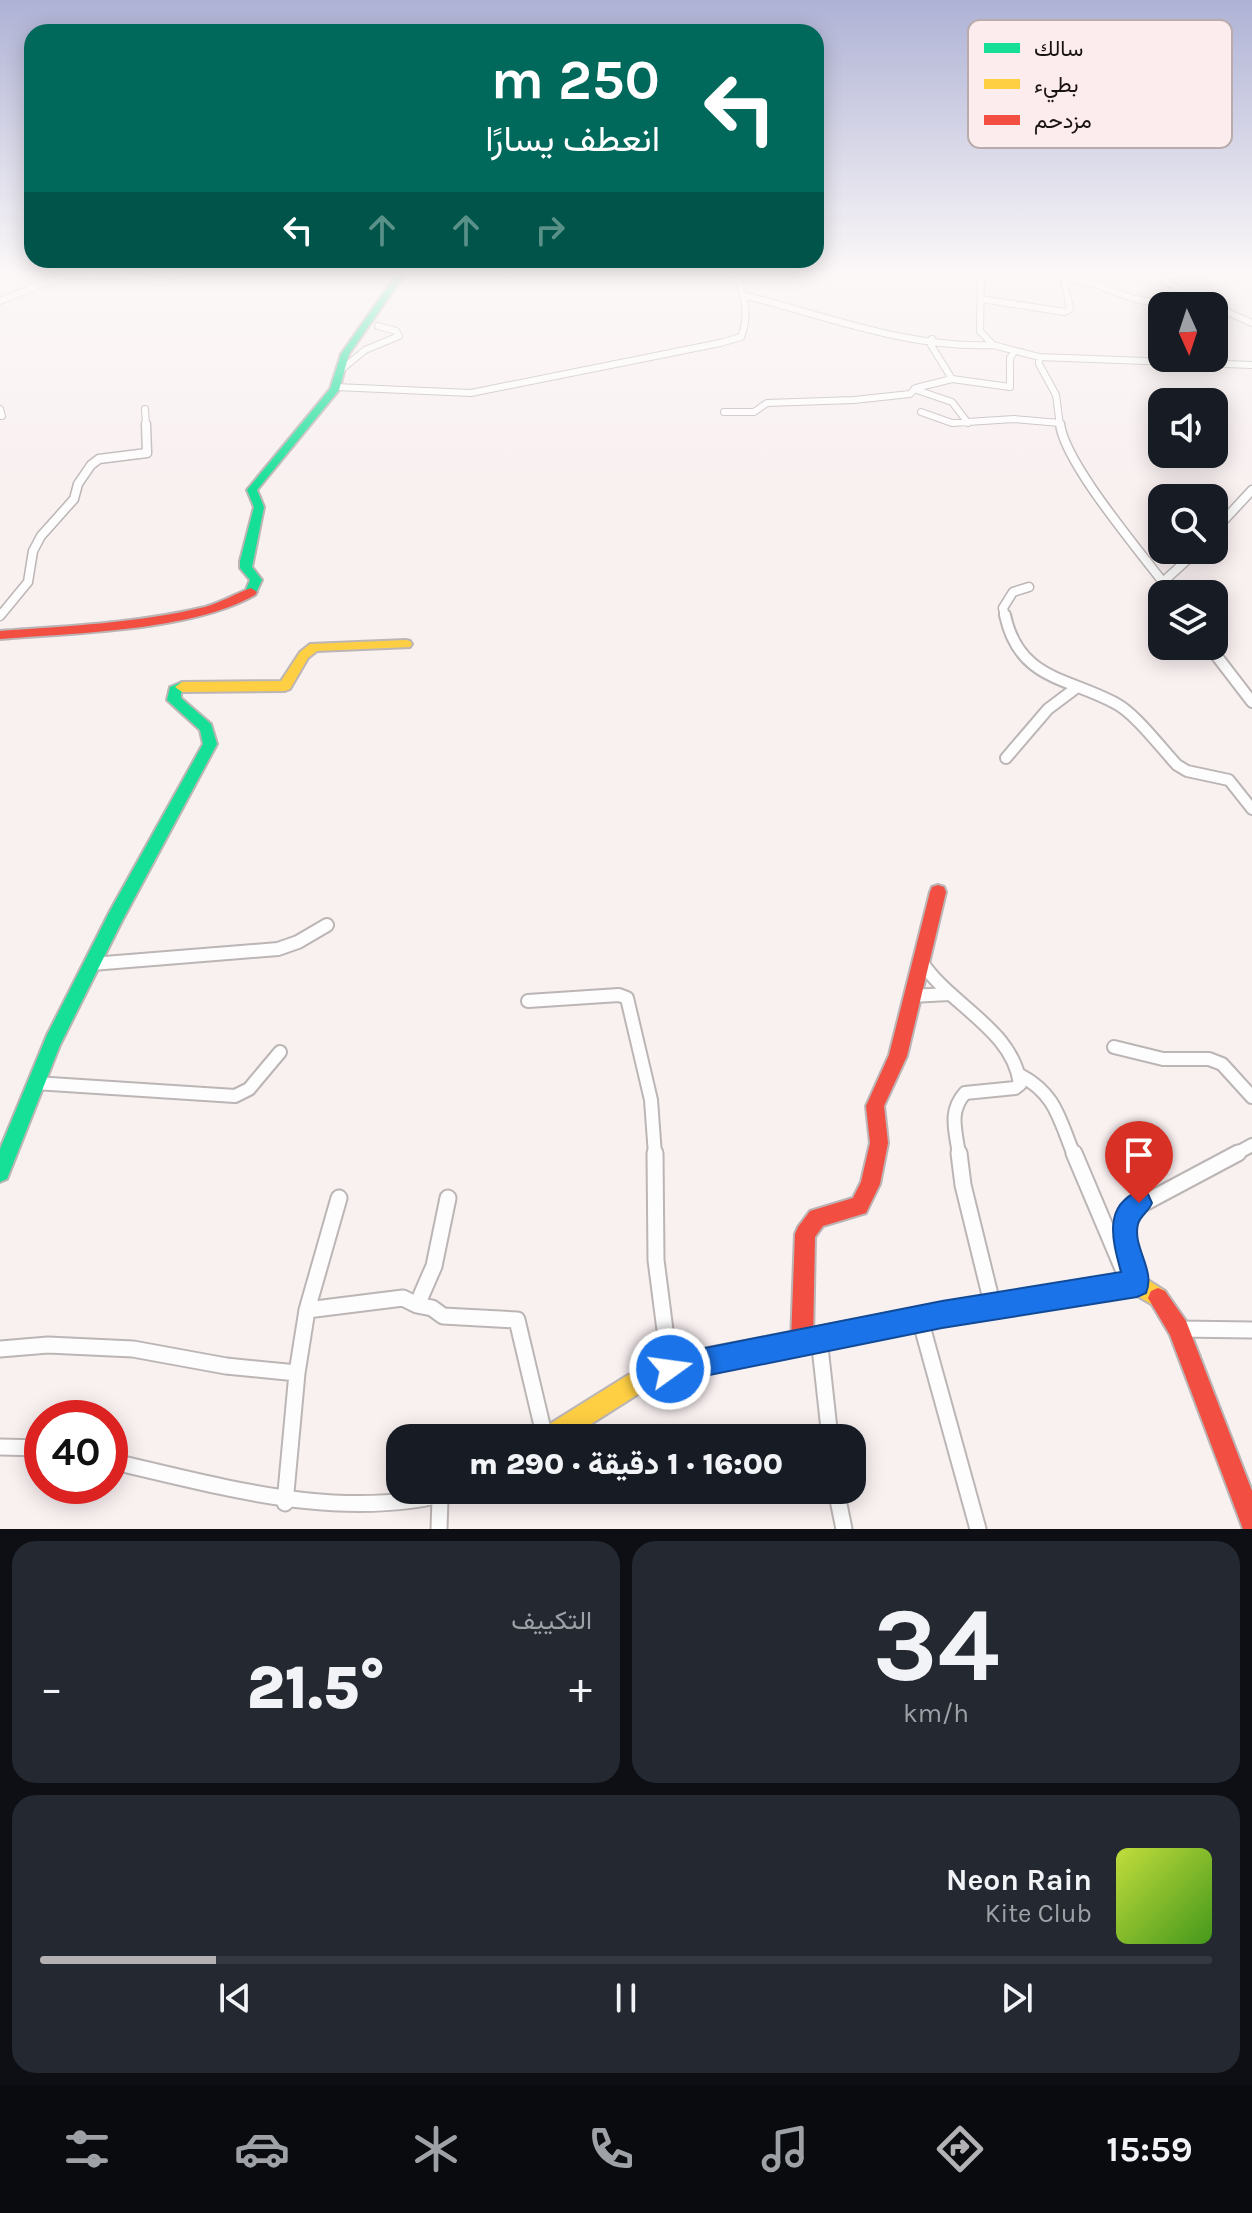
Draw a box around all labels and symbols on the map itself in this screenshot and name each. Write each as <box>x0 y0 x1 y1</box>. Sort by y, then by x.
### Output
legend <box>968 20 1232 148</box>
text: سالك <box>1034 36 1083 62</box>
text: بطيء <box>1034 72 1079 103</box>
text: مزدحم <box>1034 108 1092 135</box>
north arrow <box>1148 292 1228 372</box>
pin <box>1105 1121 1173 1203</box>
position arrow <box>628 1327 712 1411</box>
speed limit sign: 40 <box>24 1400 128 1504</box>

